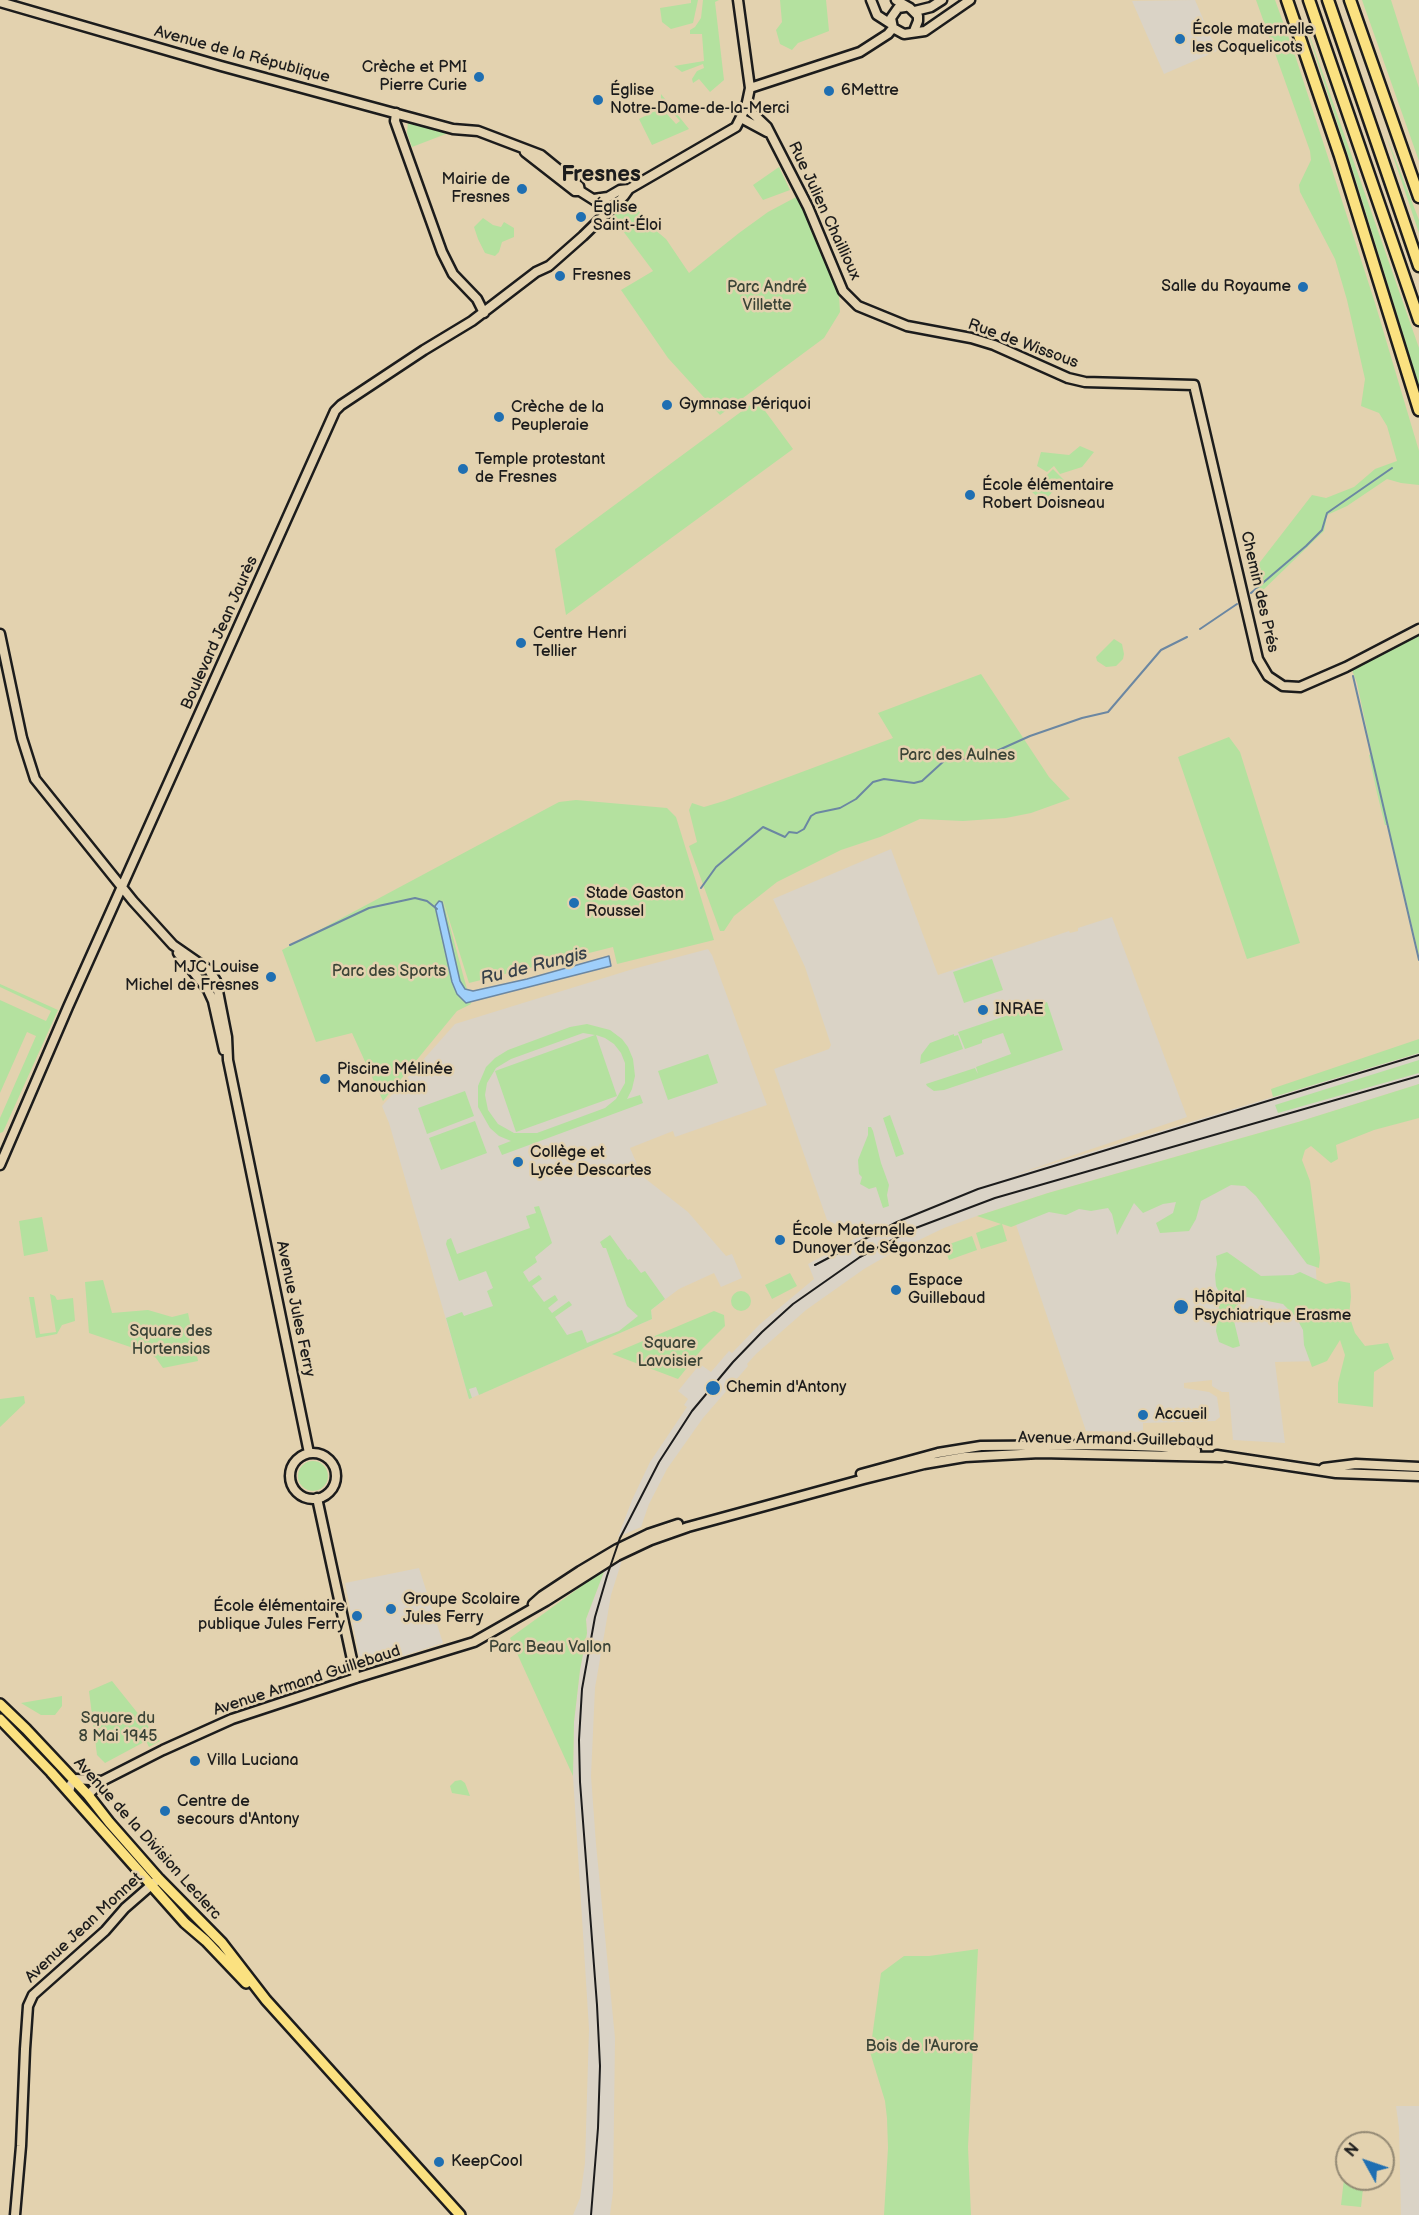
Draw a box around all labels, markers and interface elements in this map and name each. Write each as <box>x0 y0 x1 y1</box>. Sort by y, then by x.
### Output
place label: École maternelle les Coquelicots <box>1192 20 1314 58</box>
street label: Avenue de la République <box>152 22 332 88</box>
marker: École maternelle les Coquelicots <box>1173 32 1187 46</box>
place label: Crèche et PMI Pierre Curie <box>362 58 467 96</box>
marker: Crèche et PMI Pierre Curie <box>472 70 486 84</box>
place label: Église Notre-Dame-de-la-Merci <box>610 81 790 119</box>
place label: 6Mettre <box>841 81 899 101</box>
marker: 6Mettre <box>822 84 836 98</box>
marker: Église Notre-Dame-de-la-Merci <box>591 93 605 107</box>
street label: Rue Julien Chaillioux <box>783 139 865 283</box>
district label: Fresnes <box>561 162 641 188</box>
place label: Mairie de Fresnes <box>441 170 510 208</box>
marker: Mairie de Fresnes <box>515 182 529 196</box>
place label: Église Saint-Éloi <box>593 198 662 236</box>
marker: Église Saint-Éloi <box>574 210 588 224</box>
place label: Fresnes <box>572 266 631 286</box>
marker: Fresnes <box>553 269 567 283</box>
place label: Salle du Royaume <box>1161 277 1291 297</box>
park label: Parc André Villette <box>727 278 807 316</box>
marker: Salle du Royaume <box>1296 280 1310 294</box>
street label: Rue de Wissous <box>965 315 1081 373</box>
place label: Gymnase Périquoi <box>679 395 811 415</box>
place label: Crèche de la Peupleraie <box>511 398 604 436</box>
marker: Gymnase Périquoi <box>660 398 674 412</box>
marker: Crèche de la Peupleraie <box>492 410 506 424</box>
place label: Temple protestant de Fresnes <box>475 450 605 488</box>
marker: Temple protestant de Fresnes <box>456 462 470 476</box>
place label: École élémentaire Robert Doisneau <box>982 476 1114 514</box>
marker: École élémentaire Robert Doisneau <box>963 488 977 502</box>
street label: Chemin des Prés <box>1236 529 1282 655</box>
street label: Boulevard Jean Jaurès <box>177 553 263 713</box>
place label: Centre Henri Tellier <box>533 624 627 662</box>
marker: Centre Henri Tellier <box>514 636 528 650</box>
park label: Parc des Aulnes <box>899 746 1015 766</box>
place label: Stade Gaston Roussel <box>586 884 684 922</box>
marker: Stade Gaston Roussel <box>567 896 581 910</box>
water label: Ru de Rungis <box>478 943 590 991</box>
place label: MJC Louise Michel de Fresnes <box>125 958 259 996</box>
park label: Parc des Sports <box>332 962 446 982</box>
marker: MJC Louise Michel de Fresnes <box>264 970 278 984</box>
place label: INRAE <box>995 1000 1044 1020</box>
marker: INRAE <box>976 1003 990 1017</box>
place label: Piscine Mélinée Manouchian <box>337 1060 453 1098</box>
marker: Piscine Mélinée Manouchian <box>318 1072 332 1086</box>
place label: Collège et Lycée Descartes <box>530 1143 652 1181</box>
marker: Collège et Lycée Descartes <box>511 1155 525 1169</box>
place label: École Maternelle Dunoyer de Ségonzac <box>792 1221 951 1259</box>
marker: École Maternelle Dunoyer de Ségonzac <box>773 1233 787 1247</box>
street label: Avenue Jules Ferry <box>271 1239 319 1379</box>
place label: Espace Guillebaud <box>908 1271 985 1309</box>
marker: Espace Guillebaud <box>889 1283 903 1297</box>
place label: Hôpital Psychiatrique Erasme <box>1194 1288 1351 1326</box>
marker: Hôpital Psychiatrique Erasme <box>1172 1298 1190 1316</box>
park label: Square des Hortensias <box>130 1322 212 1360</box>
park label: Square Lavoisier <box>637 1334 703 1372</box>
place label: Chemin d'Antony <box>726 1378 846 1398</box>
marker: Chemin d'Antony <box>704 1379 722 1397</box>
place label: Accueil <box>1155 1405 1207 1425</box>
marker: Accueil <box>1136 1408 1150 1422</box>
street label: Avenue Armand Guillebaud <box>1018 1429 1214 1451</box>
place label: Groupe Scolaire Jules Ferry <box>403 1590 520 1628</box>
place label: École élémentaire publique Jules Ferry <box>198 1597 345 1635</box>
marker: Groupe Scolaire Jules Ferry <box>384 1602 398 1616</box>
marker: École élémentaire publique Jules Ferry <box>350 1609 364 1623</box>
park label: Parc Beau Vallon <box>489 1638 611 1658</box>
street label: Avenue Armand Guillebaud <box>211 1642 403 1720</box>
park label: Square du 8 Mai 1945 <box>79 1709 157 1747</box>
place label: Villa Luciana <box>207 1751 299 1771</box>
street label: Avenue de la Division Leclerc <box>69 1754 225 1924</box>
marker: Villa Luciana <box>188 1754 202 1768</box>
place label: Centre de secours d'Antony <box>177 1792 299 1830</box>
marker: Centre de secours d'Antony <box>158 1804 172 1818</box>
street label: Avenue Jean Monnet <box>21 1869 147 1987</box>
park label: Bois de l'Aurore <box>865 2037 979 2057</box>
north arrow <box>1335 2131 1395 2191</box>
text: N <box>1341 2140 1364 2161</box>
place label: KeepCool <box>451 2152 523 2172</box>
marker: KeepCool <box>432 2155 446 2169</box>

